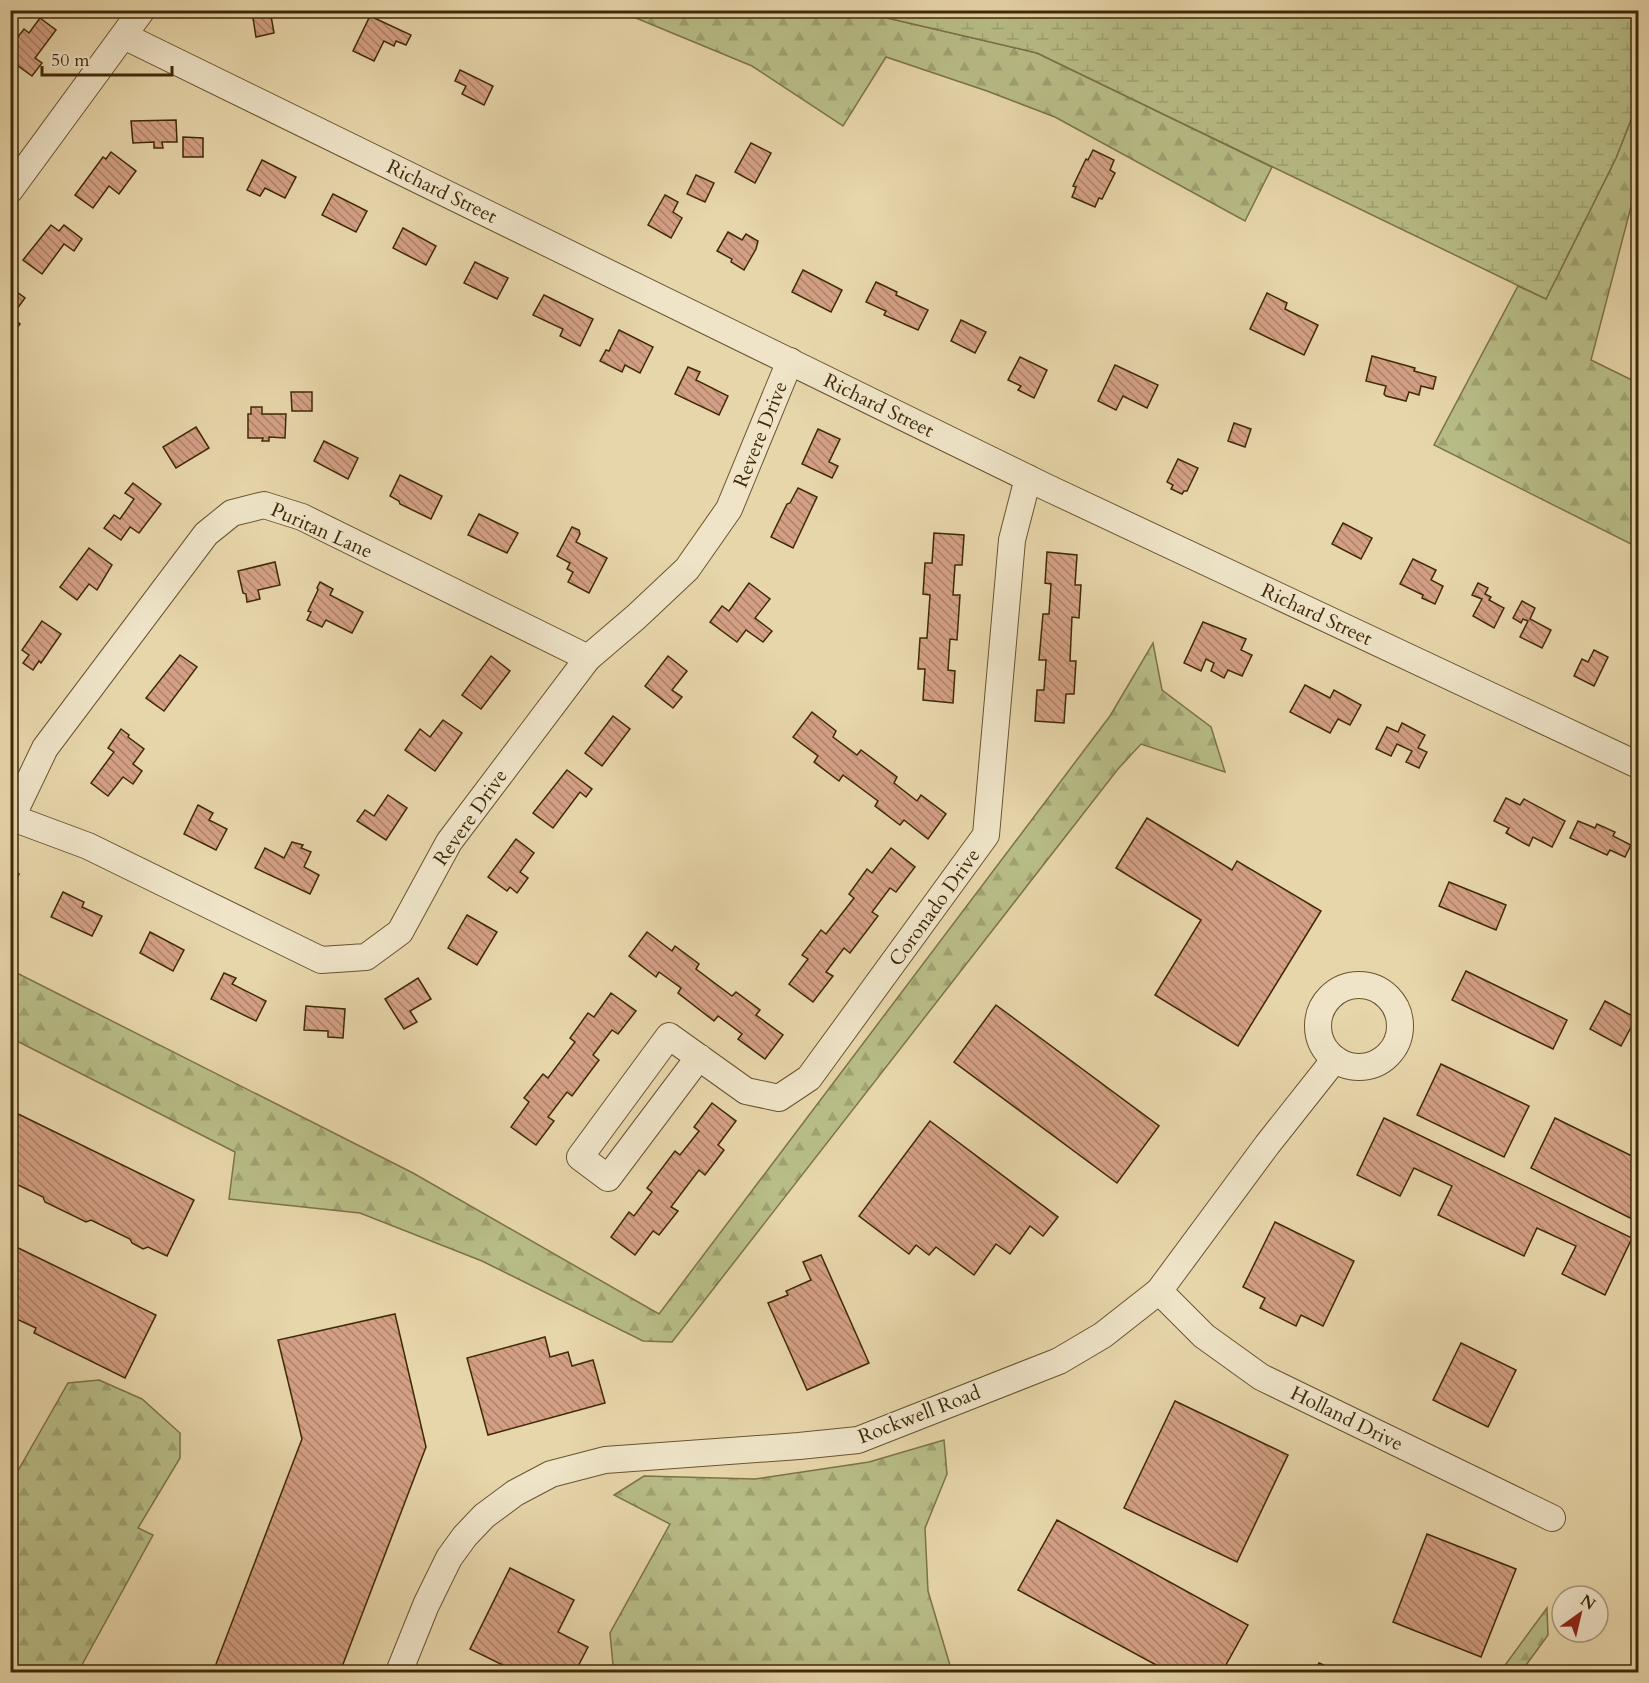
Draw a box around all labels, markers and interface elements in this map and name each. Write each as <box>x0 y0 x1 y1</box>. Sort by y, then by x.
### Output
scale bar <box>42 39 172 77</box>
text: 50 m <box>51 48 90 73</box>
street label: Richard Street <box>382 153 502 230</box>
street label: Richard Street <box>819 367 939 444</box>
street label: Revere Drive <box>727 377 794 491</box>
street label: Puritan Lane <box>267 496 377 565</box>
street label: Richard Street <box>1257 577 1377 652</box>
street label: Revere Drive <box>427 764 514 871</box>
street label: Coronado Drive <box>883 843 986 972</box>
street label: Rockwell Road <box>854 1379 985 1450</box>
street label: Holland Drive <box>1286 1380 1408 1457</box>
north arrow <box>1550 1584 1610 1644</box>
text: N <box>1576 1589 1600 1615</box>

